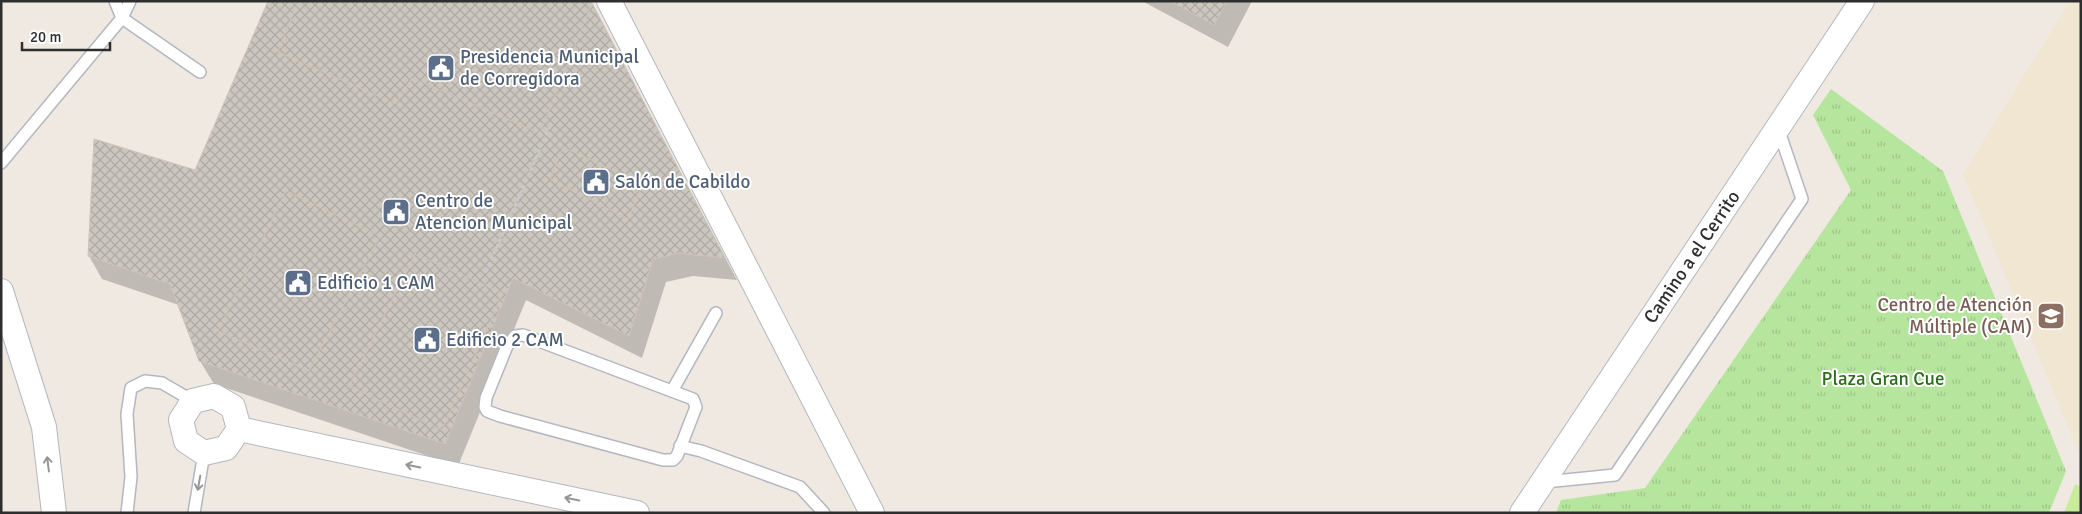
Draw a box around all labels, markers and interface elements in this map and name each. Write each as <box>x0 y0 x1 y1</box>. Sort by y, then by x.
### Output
scale bar <box>22 20 110 52</box>
text: 20 m <box>30 28 61 46</box>
place label: Presidencia Municipal de Corregidora <box>460 45 639 91</box>
public building icon: Presidencia Municipal de Corregidora <box>426 53 456 83</box>
public building icon: Salón de Cabildo <box>581 167 611 197</box>
place label: Salón de Cabildo <box>615 170 750 194</box>
street label: Camino a el Cerrito <box>1639 186 1745 328</box>
place label: Centro de Atencion Municipal <box>415 189 572 235</box>
public building icon: Centro de Atencion Municipal <box>381 197 411 227</box>
public building icon: Edificio 1 CAM <box>283 268 313 298</box>
place label: Edificio 1 CAM <box>317 271 435 295</box>
place label: Centro de Atención Múltiple (CAM) <box>1878 293 2032 339</box>
school or university icon: Centro de Atención Múltiple (CAM) <box>2036 301 2066 331</box>
public building icon: Edificio 2 CAM <box>412 325 442 355</box>
place label: Edificio 2 CAM <box>446 328 564 352</box>
park label: Plaza Gran Cue <box>1822 367 1944 391</box>
one-way arrow <box>43 457 53 473</box>
one-way arrow <box>405 461 421 470</box>
one-way arrow <box>193 475 203 491</box>
one-way arrow <box>564 494 580 503</box>

